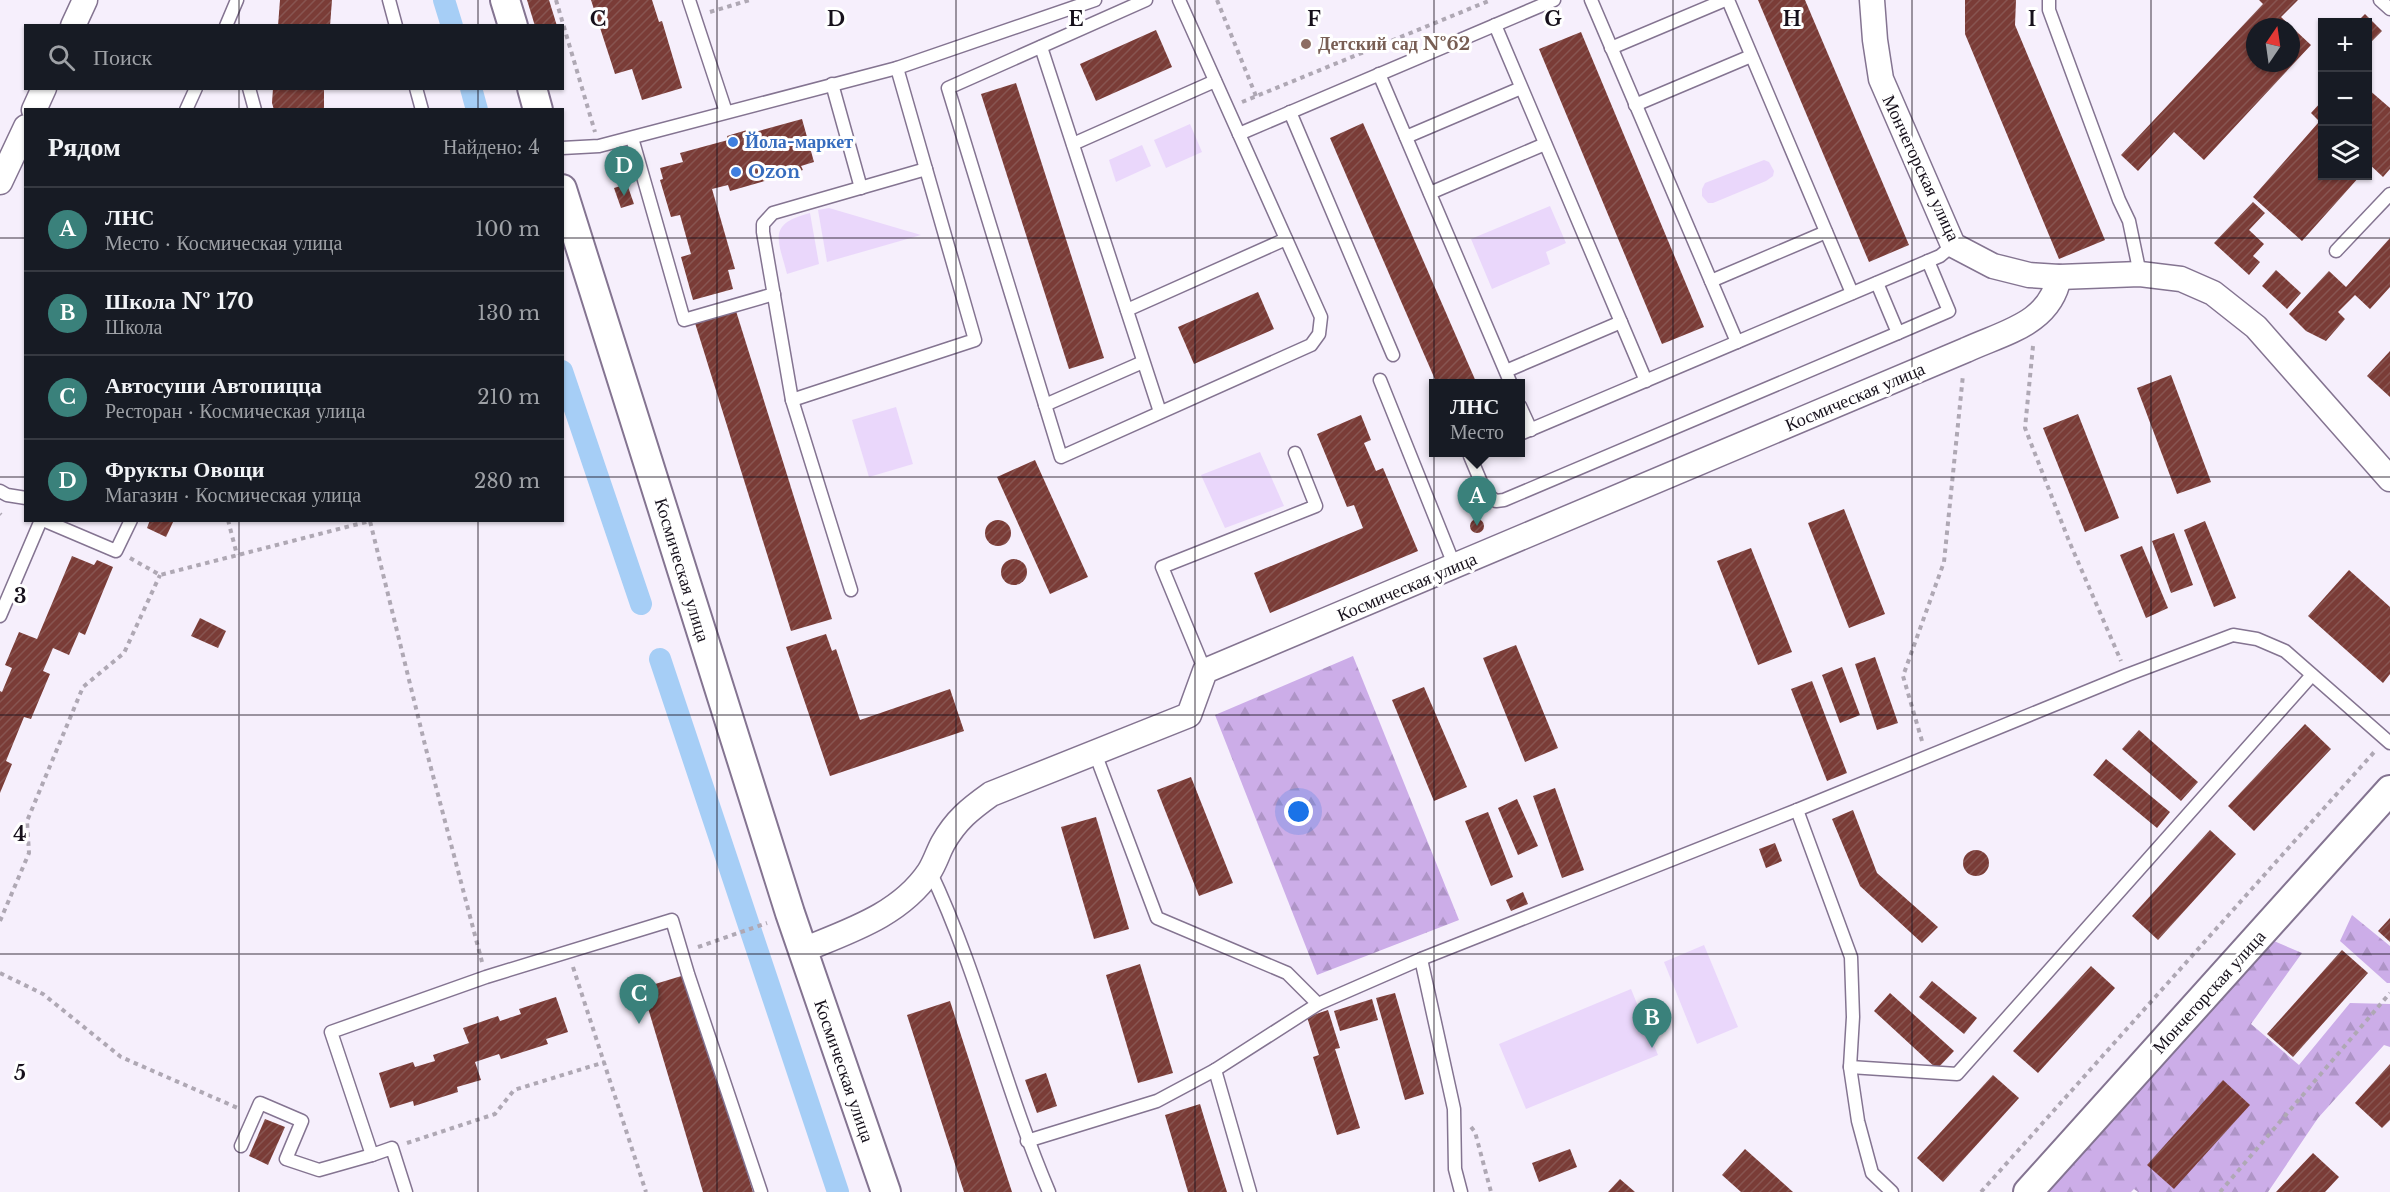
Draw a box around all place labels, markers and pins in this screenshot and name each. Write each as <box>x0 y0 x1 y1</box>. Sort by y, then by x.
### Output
place label: Детский сад №62 <box>1318 33 1470 55</box>
marker: Детский сад №62 <box>1299 37 1313 51</box>
place label: Йола-маркет <box>745 131 853 153</box>
marker: Йола-маркет <box>726 135 740 149</box>
pin: D <box>604 146 644 196</box>
place label: Ozon <box>748 161 800 183</box>
marker: Ozon <box>729 165 743 179</box>
pin: A <box>1458 476 1496 526</box>
pin: C <box>620 974 658 1024</box>
pin: B <box>1632 998 1672 1048</box>

